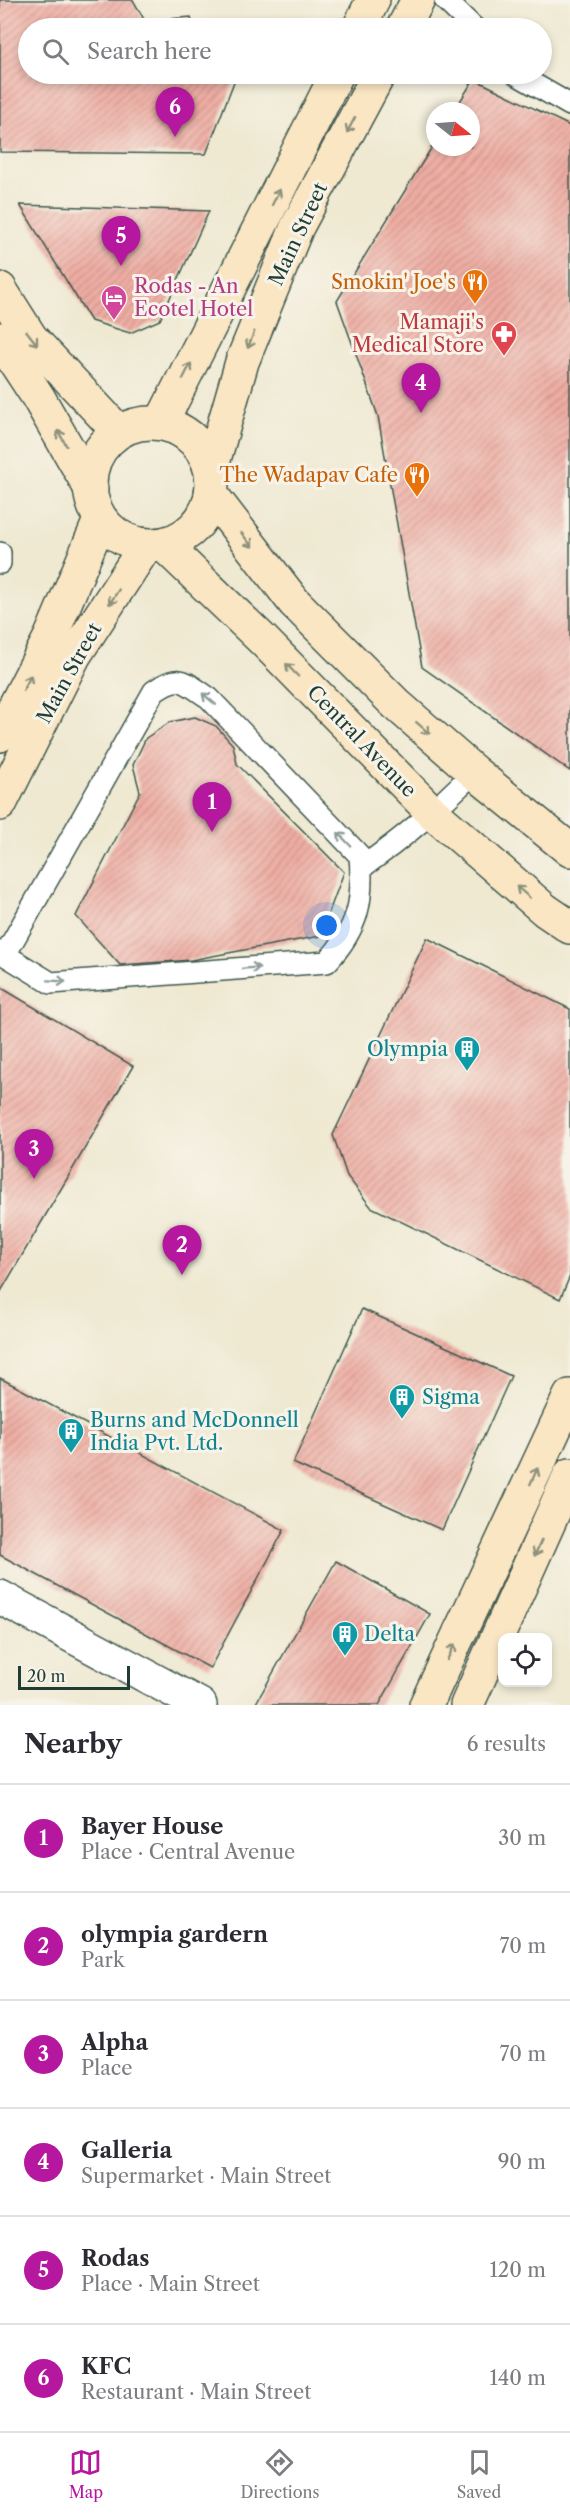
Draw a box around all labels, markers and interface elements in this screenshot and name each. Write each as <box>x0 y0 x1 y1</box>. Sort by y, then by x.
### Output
search box <box>18 18 552 84</box>
icon: search <box>39 35 72 68</box>
text: Search here <box>87 38 212 65</box>
pin: 6 <box>156 88 195 137</box>
north arrow <box>426 102 480 156</box>
one-way arrow <box>345 116 357 133</box>
street label: Main Street <box>264 179 332 289</box>
one-way arrow <box>271 188 283 206</box>
pin: 5 <box>102 216 140 266</box>
restaurant icon: Smokin' Joe's <box>460 267 490 305</box>
place label: Smokin' Joe's <box>331 270 456 294</box>
place label: Rodas - An Ecotel Hotel <box>134 274 253 321</box>
hotel icon: Rodas - An Ecotel Hotel <box>99 283 129 321</box>
place label: Mamaji's Medical Store <box>352 310 484 357</box>
pharmacy icon: Mamaji's Medical Store <box>489 319 519 357</box>
one-way arrow <box>26 330 39 346</box>
one-way arrow <box>245 330 256 348</box>
one-way arrow <box>182 362 194 380</box>
pin: 4 <box>402 364 440 413</box>
one-way arrow <box>56 430 68 447</box>
restaurant icon: The Wadapav Cafe <box>402 460 432 498</box>
place label: The Wadapav Cafe <box>219 463 398 487</box>
one-way arrow <box>240 532 253 548</box>
one-way arrow <box>108 588 120 605</box>
street label: Main Street <box>32 619 106 727</box>
one-way arrow <box>285 662 299 677</box>
one-way arrow <box>21 674 33 692</box>
street label: Central Avenue <box>302 680 422 802</box>
one-way arrow <box>202 692 217 706</box>
one-way arrow <box>415 721 430 735</box>
pin: 1 <box>192 782 232 832</box>
one-way arrow <box>337 832 351 847</box>
one-way arrow <box>516 885 531 899</box>
your location <box>312 911 341 940</box>
one-way arrow <box>240 962 260 973</box>
one-way arrow <box>46 975 66 986</box>
building icon: Olympia <box>452 1034 482 1072</box>
place label: Olympia <box>367 1037 448 1061</box>
pin: 3 <box>15 1130 54 1179</box>
pin: 2 <box>162 1226 201 1275</box>
building icon: Sigma <box>387 1382 417 1420</box>
place label: Sigma <box>422 1385 480 1409</box>
place label: Burns and McDonnell India Pvt. Ltd. <box>90 1408 299 1455</box>
building icon: Burns and McDonnell India Pvt. Ltd. <box>56 1416 86 1454</box>
one-way arrow <box>528 1467 540 1485</box>
one-way arrow <box>531 1539 542 1557</box>
building icon: Delta <box>330 1619 360 1657</box>
place label: Delta <box>364 1622 415 1646</box>
map controls <box>498 1633 552 1687</box>
button: locate <box>498 1633 552 1687</box>
one-way arrow <box>446 1644 458 1662</box>
scale bar <box>18 1663 130 1690</box>
text: 20 m <box>27 1666 66 1686</box>
text: Nearby <box>24 1728 122 1760</box>
text: 6 results <box>467 1732 546 1756</box>
text: Bayer House <box>81 1813 223 1840</box>
text: 1 <box>39 1826 48 1850</box>
text: 30 m <box>498 1826 546 1850</box>
text: Place · Central Avenue <box>81 1840 295 1864</box>
text: olympia gardern <box>81 1921 268 1948</box>
text: 2 <box>38 1934 49 1958</box>
text: 70 m <box>500 1934 546 1958</box>
text: Park <box>81 1948 124 1972</box>
text: Alpha <box>81 2029 148 2056</box>
text: 3 <box>38 2042 49 2066</box>
text: 70 m <box>500 2042 546 2066</box>
text: Place <box>81 2056 132 2080</box>
text: Galleria <box>81 2137 172 2164</box>
text: 4 <box>38 2150 49 2174</box>
text: 90 m <box>498 2150 546 2174</box>
text: Supermarket · Main Street <box>81 2164 331 2188</box>
text: Rodas <box>81 2245 149 2272</box>
text: 5 <box>38 2258 49 2282</box>
text: 120 m <box>489 2258 546 2282</box>
text: Place · Main Street <box>81 2272 260 2296</box>
text: KFC <box>81 2353 131 2380</box>
text: 6 <box>38 2366 49 2390</box>
text: 140 m <box>489 2366 546 2390</box>
text: Restaurant · Main Street <box>81 2380 311 2404</box>
tab: Map <box>69 2446 103 2502</box>
tab: Directions <box>240 2446 319 2502</box>
tab: Saved <box>457 2446 501 2502</box>

